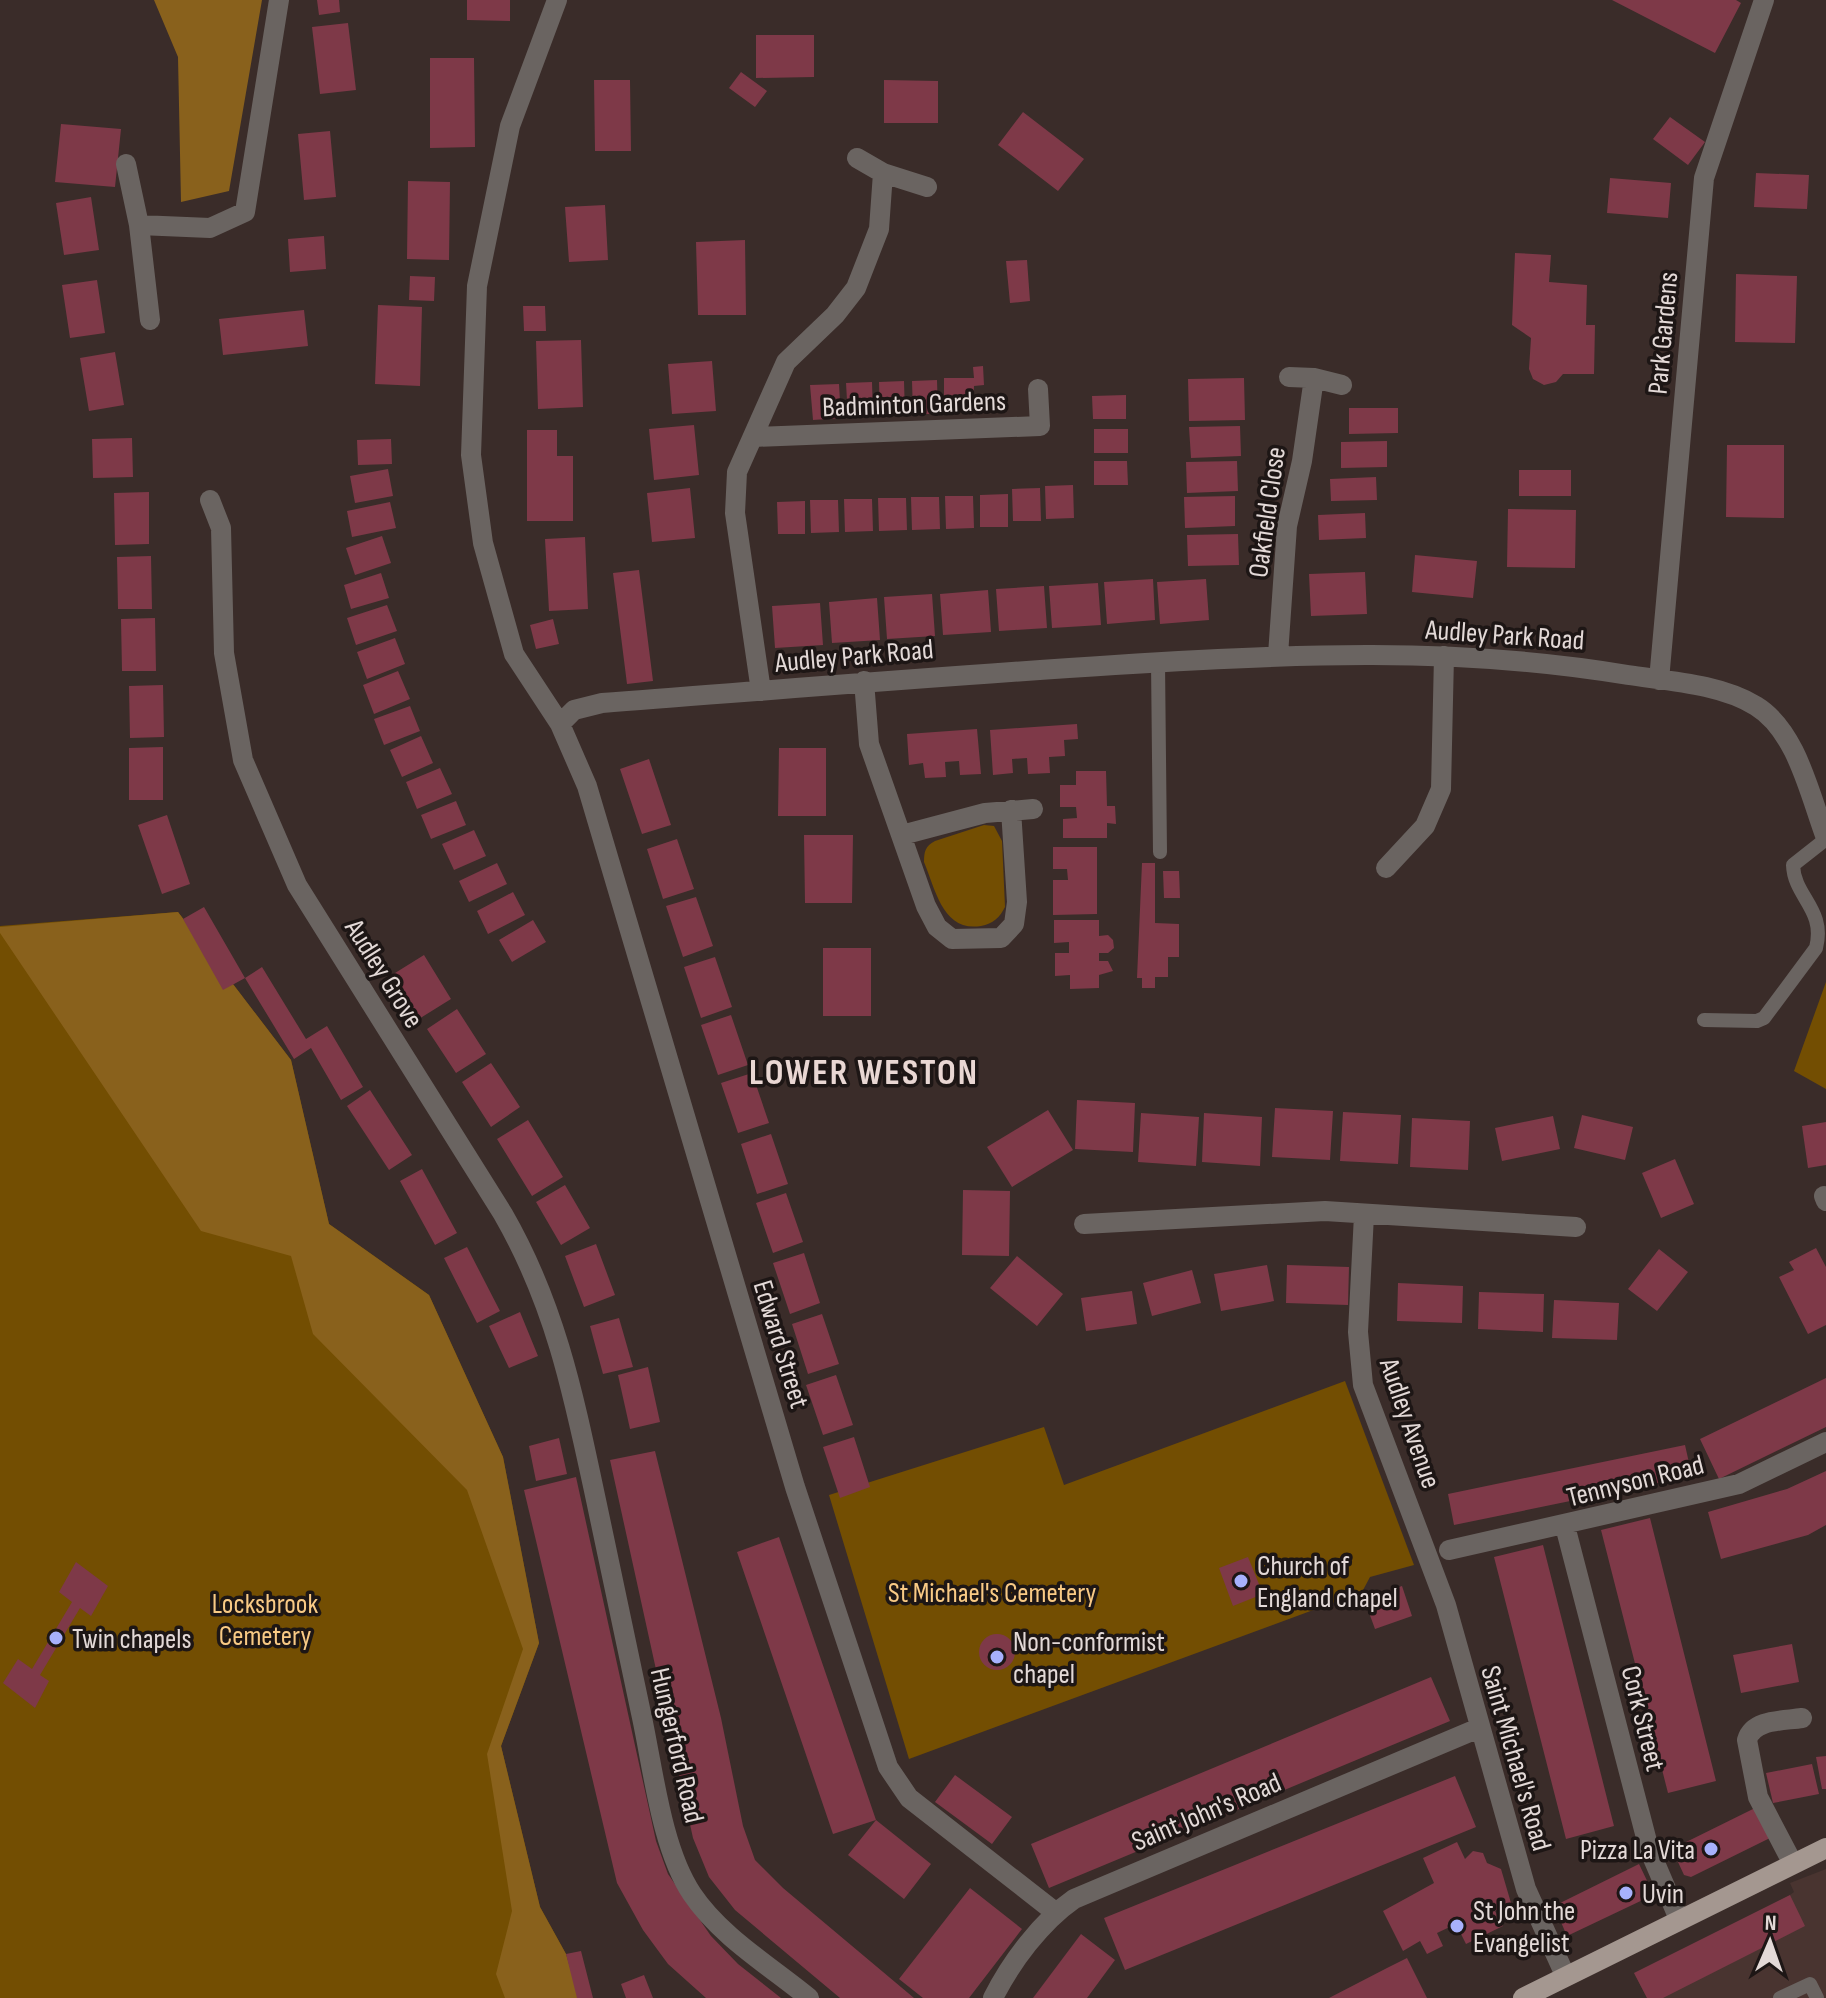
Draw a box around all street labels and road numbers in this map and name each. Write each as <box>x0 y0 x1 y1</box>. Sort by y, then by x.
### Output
street label: Park Gardens <box>1642 271 1685 396</box>
street label: Badminton Gardens <box>822 385 1007 424</box>
street label: Oakfield Close <box>1242 445 1293 580</box>
street label: Audley Park Road <box>1423 613 1585 658</box>
street label: Audley Park Road <box>773 633 935 680</box>
street label: Audley Grove <box>337 913 430 1034</box>
street label: Edward Street <box>745 1277 816 1412</box>
street label: Audley Avenue <box>1372 1353 1447 1493</box>
street label: Tennyson Road <box>1563 1448 1707 1514</box>
street label: Saint Michael's Road <box>1473 1662 1558 1855</box>
street label: Cork Street <box>1614 1662 1672 1774</box>
street label: Hungerford Road <box>643 1665 710 1826</box>
street label: Saint John's Road <box>1127 1766 1286 1859</box>

